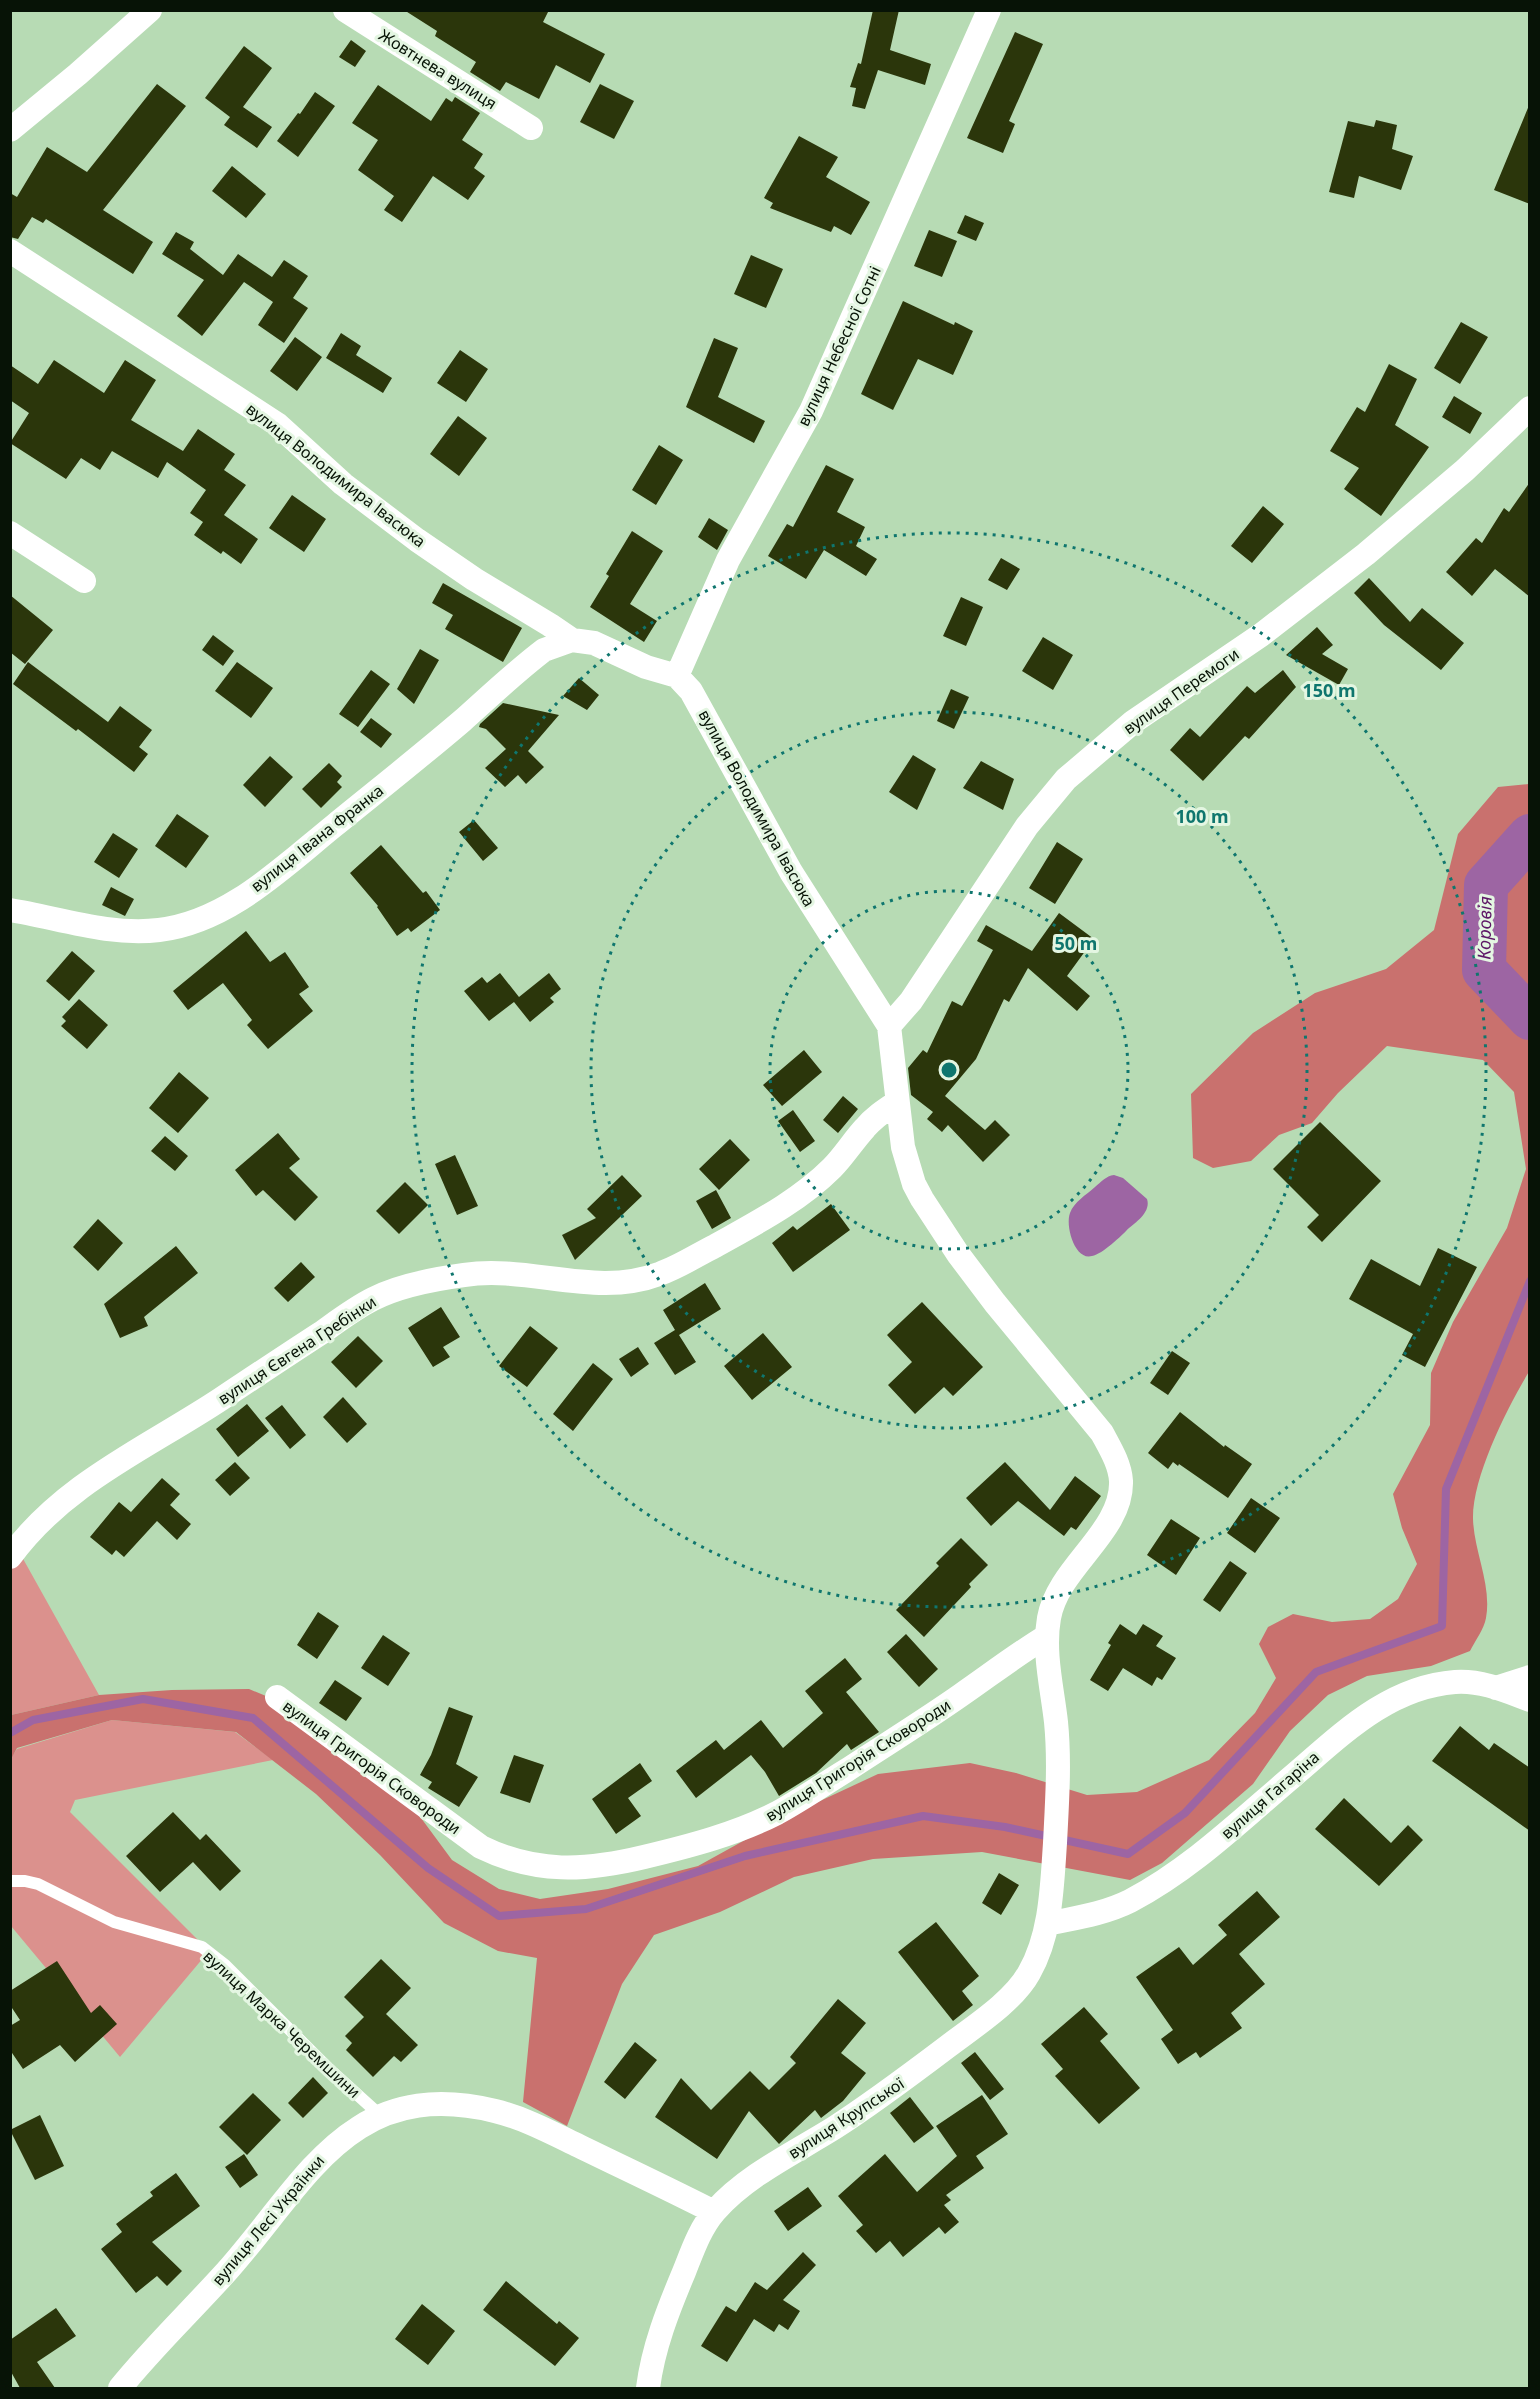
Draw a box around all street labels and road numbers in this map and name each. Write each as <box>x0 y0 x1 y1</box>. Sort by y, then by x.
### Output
street label: Жовтнева вулиця <box>375 24 501 114</box>
street label: вулиця Небесної Сотні <box>792 262 886 430</box>
street label: вулиця Володимира Івасюка <box>242 398 430 552</box>
street label: вулиця Перемоги <box>1119 643 1243 739</box>
street label: вулиця Володимира Івасюка <box>694 705 820 911</box>
street label: вулиця Івана Франка <box>246 779 388 897</box>
street label: вулиця Євгена Гребінки <box>214 1290 380 1410</box>
street label: вулиця Григорія Сковороди <box>761 1694 955 1826</box>
street label: вулиця Григорія Сковороди <box>279 1695 465 1839</box>
street label: вулиця Гагаріна <box>1216 1746 1324 1844</box>
street label: вулиця Марка Черемшини <box>199 1945 365 2103</box>
street label: вулиця Крупської <box>784 2072 908 2164</box>
street label: вулиця Лесі Українки <box>207 2150 329 2290</box>

